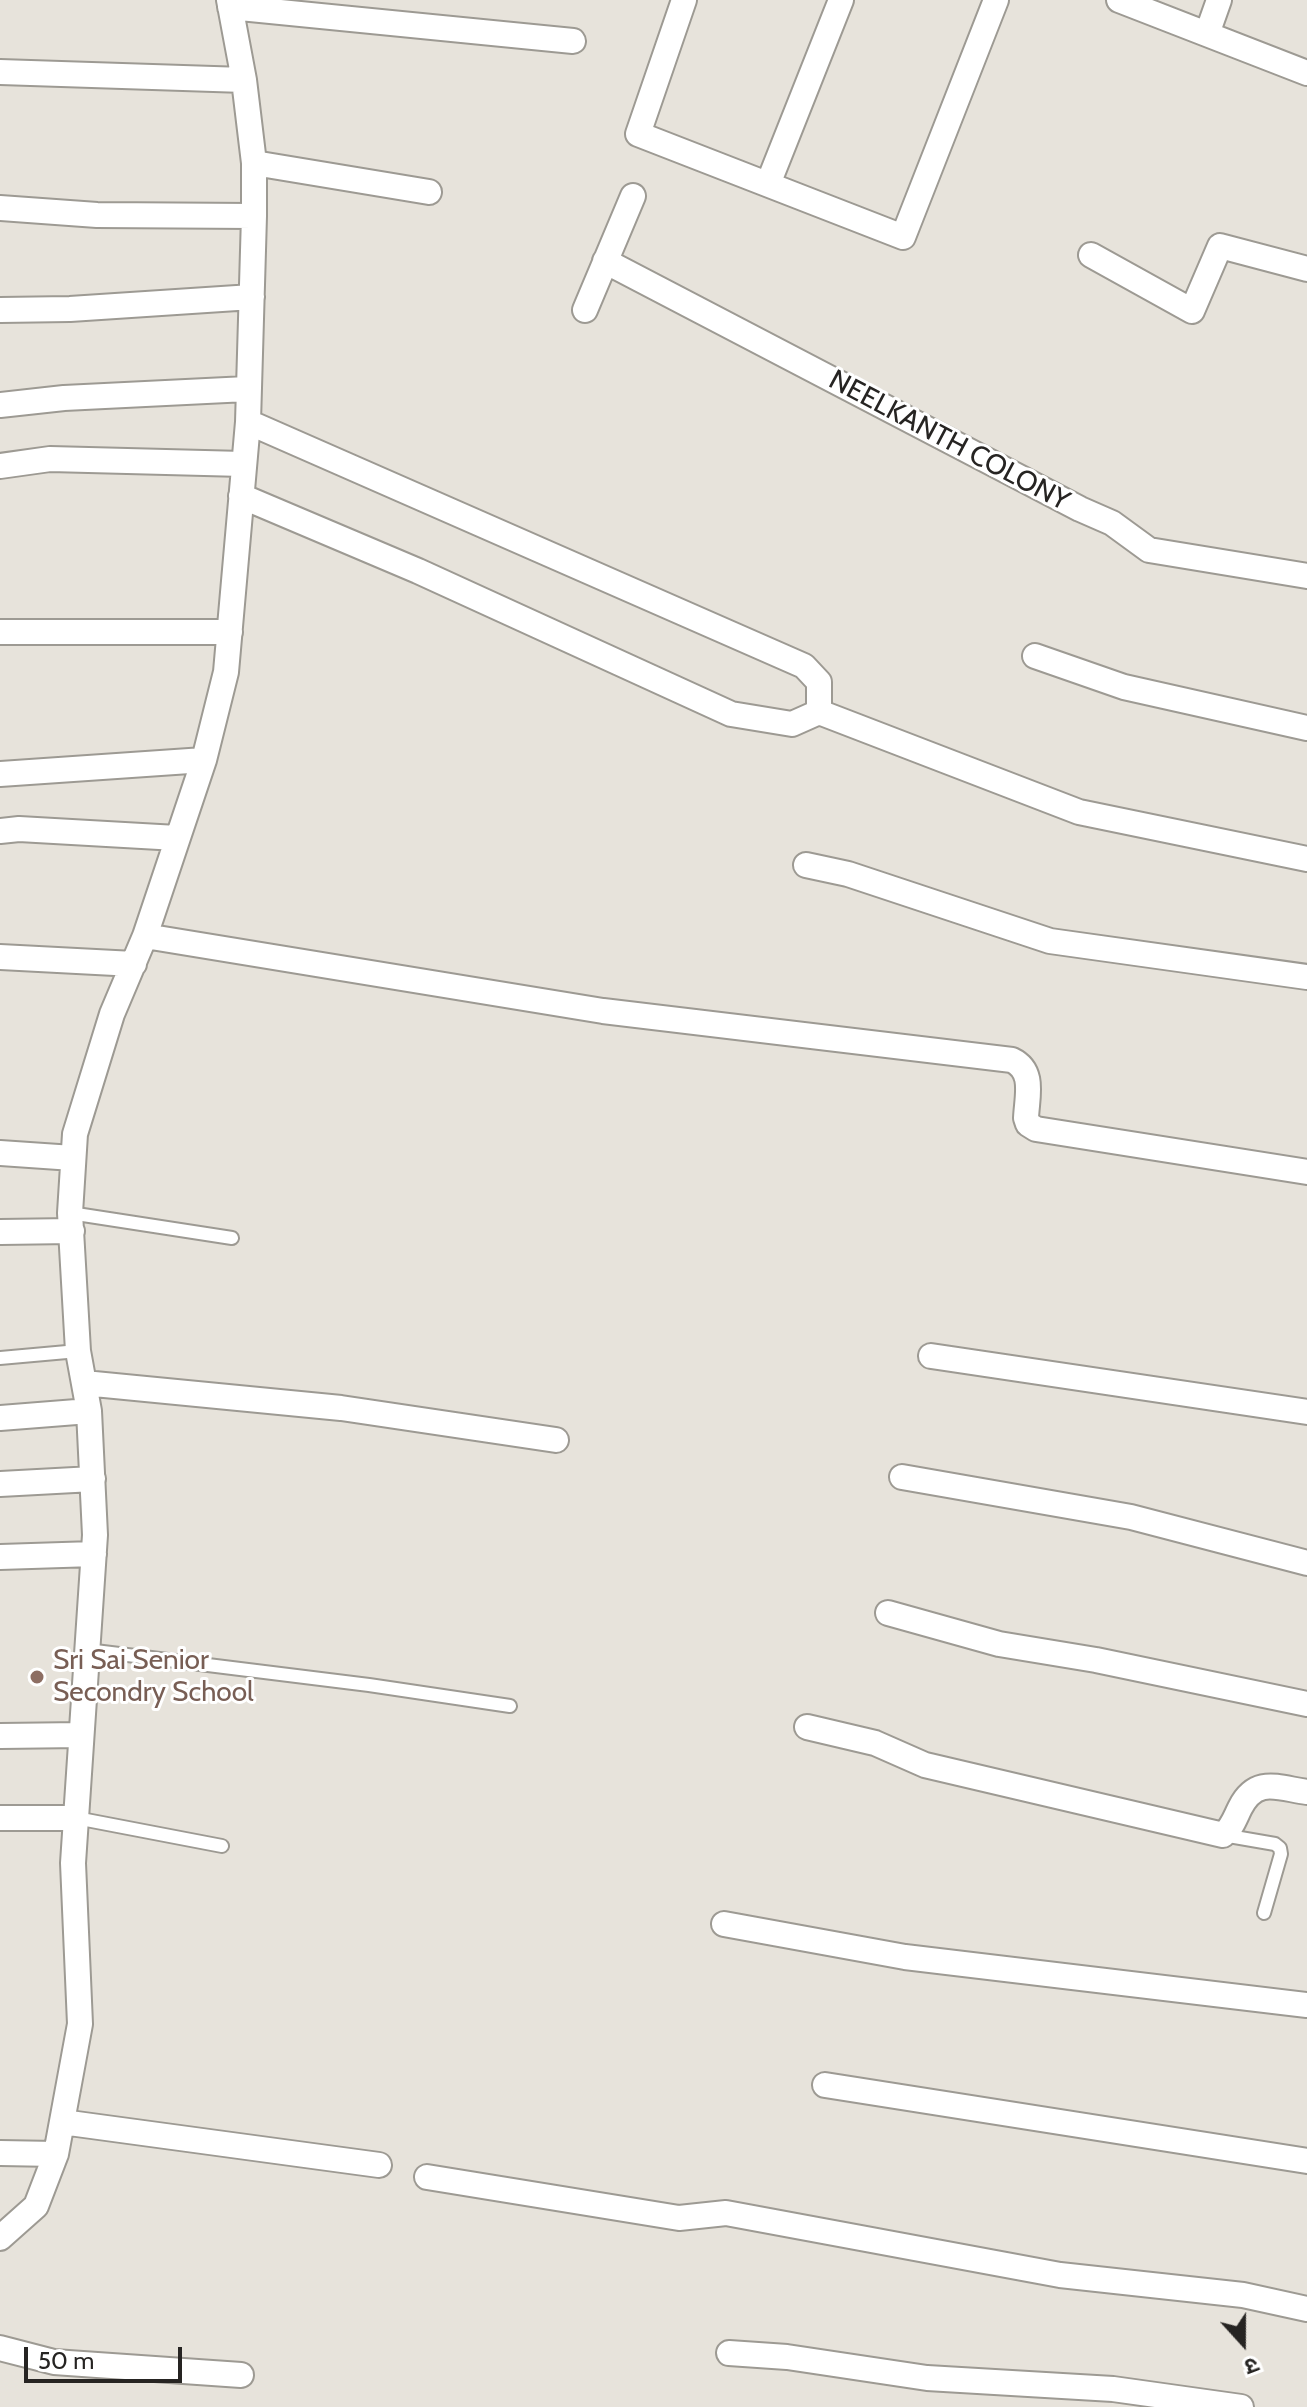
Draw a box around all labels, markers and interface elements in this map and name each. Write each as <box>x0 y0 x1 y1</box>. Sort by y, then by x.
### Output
street label: NEELKANTH COLONY <box>823 363 1075 519</box>
place label: Sri Sai Senior Secondry School <box>53 1644 254 1710</box>
marker: Sri Sai Senior Secondry School <box>28 1668 46 1686</box>
north arrow <box>1203 2303 1283 2383</box>
scale bar <box>28 2331 186 2381</box>
text: 50 m <box>38 2346 94 2375</box>
text: उ <box>1241 2351 1263 2381</box>

